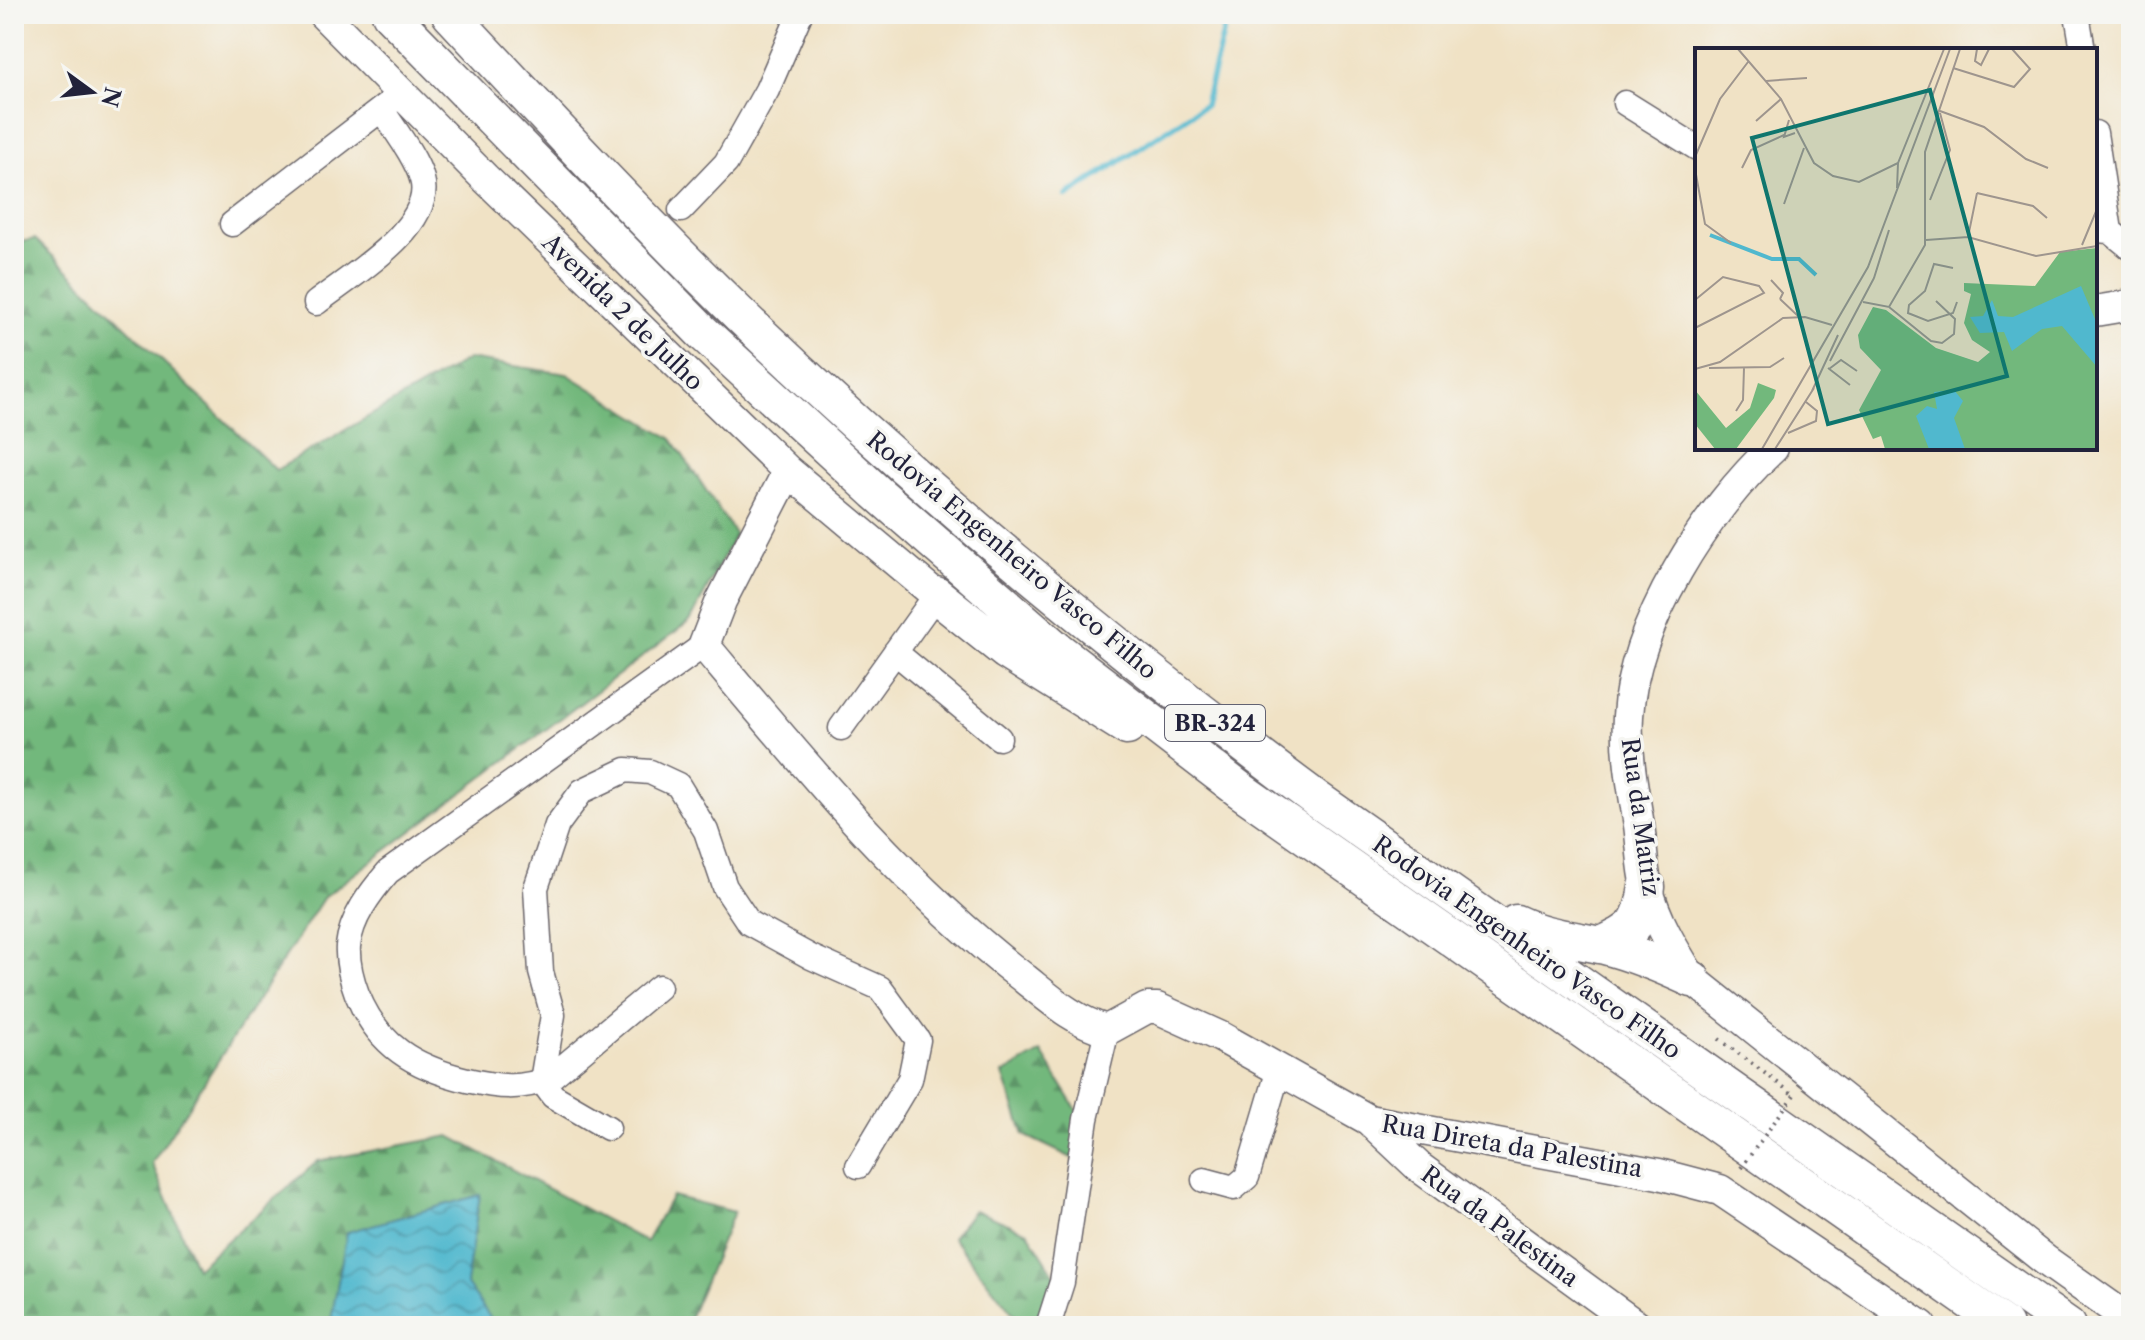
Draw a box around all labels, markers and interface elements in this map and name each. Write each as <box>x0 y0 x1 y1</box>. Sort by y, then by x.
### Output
inset map <box>1695 48 2097 450</box>
north arrow <box>52 52 132 132</box>
text: N <box>95 84 126 110</box>
street label: Avenida 2 de Julho <box>536 227 709 396</box>
street label: Rodovia Engenheiro Vasco Filho <box>861 425 1163 685</box>
road number: BR-324 <box>1165 705 1265 741</box>
street label: Rua da Matriz <box>1616 736 1666 898</box>
street label: Rodovia Engenheiro Vasco Filho <box>1367 829 1687 1065</box>
street label: Rua Direta da Palestina <box>1379 1109 1645 1183</box>
street label: Rua da Palestina <box>1416 1159 1584 1293</box>

